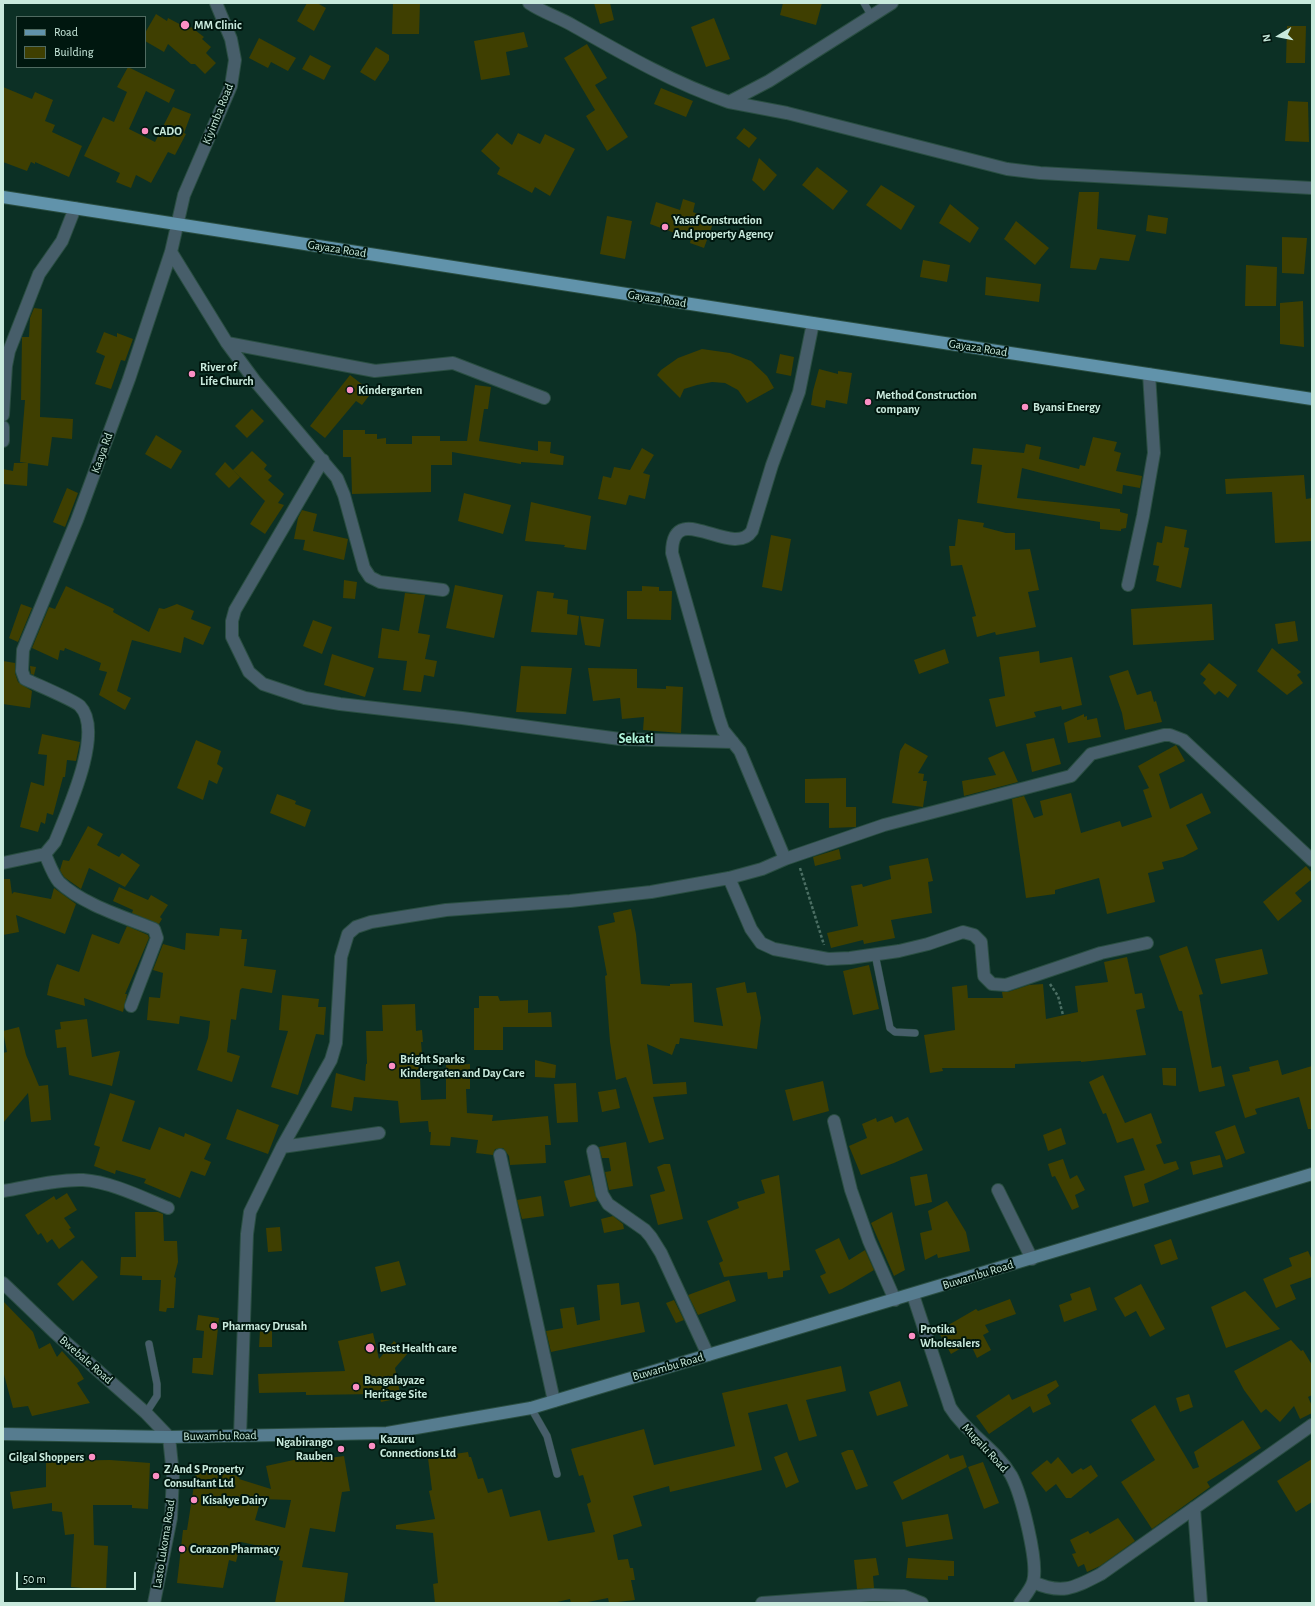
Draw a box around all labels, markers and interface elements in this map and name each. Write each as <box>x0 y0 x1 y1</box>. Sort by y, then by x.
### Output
legend <box>16 16 146 68</box>
north arrow <box>1259 16 1299 56</box>
place label: MM Clinic <box>194 18 242 32</box>
marker: MM Clinic <box>179 19 191 31</box>
text: Road <box>54 26 78 38</box>
text: N <box>1261 33 1273 43</box>
text: Building <box>54 46 94 58</box>
street label: Kiyimba Road <box>199 81 237 147</box>
place label: CADO <box>153 124 182 138</box>
marker: CADO <box>140 126 150 136</box>
place label: Yasaf Construction And property Agency <box>673 213 773 241</box>
marker: Yasaf Construction And property Agency <box>660 222 670 232</box>
street label: Gayaza Road <box>307 237 367 261</box>
street label: Gayaza Road <box>627 287 687 311</box>
street label: Gayaza Road <box>948 336 1008 360</box>
place label: River of Life Church <box>200 360 254 388</box>
marker: River of Life Church <box>187 369 197 379</box>
place label: Kindergarten <box>358 383 422 397</box>
marker: Kindergarten <box>345 385 355 395</box>
place label: Method Construction company <box>876 388 977 416</box>
marker: Method Construction company <box>863 397 873 407</box>
place label: Byansi Energy <box>1033 400 1100 414</box>
marker: Byansi Energy <box>1020 402 1030 412</box>
street label: Kaaya Rd <box>88 431 116 475</box>
district label: Sekati <box>618 731 654 747</box>
place label: Bright Sparks Kindergaten and Day Care <box>400 1052 525 1080</box>
marker: Bright Sparks Kindergaten and Day Care <box>387 1061 397 1071</box>
street label: Buwambu Road <box>941 1257 1015 1293</box>
place label: Pharmacy Drusah <box>222 1319 307 1333</box>
marker: Pharmacy Drusah <box>209 1321 219 1331</box>
place label: Protika Wholesalers <box>920 1322 980 1350</box>
marker: Protika Wholesalers <box>907 1331 917 1341</box>
street label: Bwebale Road <box>56 1333 116 1387</box>
place label: Rest Health care <box>379 1341 457 1355</box>
marker: Rest Health care <box>364 1342 376 1354</box>
street label: Buwambu Road <box>631 1350 705 1384</box>
place label: Baagalayaze Heritage Site <box>364 1373 427 1401</box>
marker: Baagalayaze Heritage Site <box>351 1382 361 1392</box>
street label: Mugalu Road <box>959 1421 1011 1475</box>
street label: Buwambu Road <box>183 1428 257 1444</box>
place label: Kazuru Connections Ltd <box>380 1432 456 1460</box>
place label: Ngabirango Rauben <box>276 1435 333 1463</box>
marker: Kazuru Connections Ltd <box>367 1441 377 1451</box>
marker: Ngabirango Rauben <box>336 1444 346 1454</box>
place label: Gilgal Shoppers <box>9 1450 84 1464</box>
marker: Gilgal Shoppers <box>87 1452 97 1462</box>
place label: Z And S Property Consultant Ltd <box>164 1462 244 1490</box>
marker: Z And S Property Consultant Ltd <box>151 1471 161 1481</box>
place label: Kisakye Dairy <box>202 1493 267 1507</box>
marker: Kisakye Dairy <box>189 1495 199 1505</box>
street label: Lasto Lukoma Road <box>150 1499 178 1589</box>
place label: Corazon Pharmacy <box>190 1542 279 1556</box>
marker: Corazon Pharmacy <box>177 1544 187 1554</box>
scale bar <box>18 1564 138 1590</box>
text: 50 m <box>23 1573 46 1585</box>

